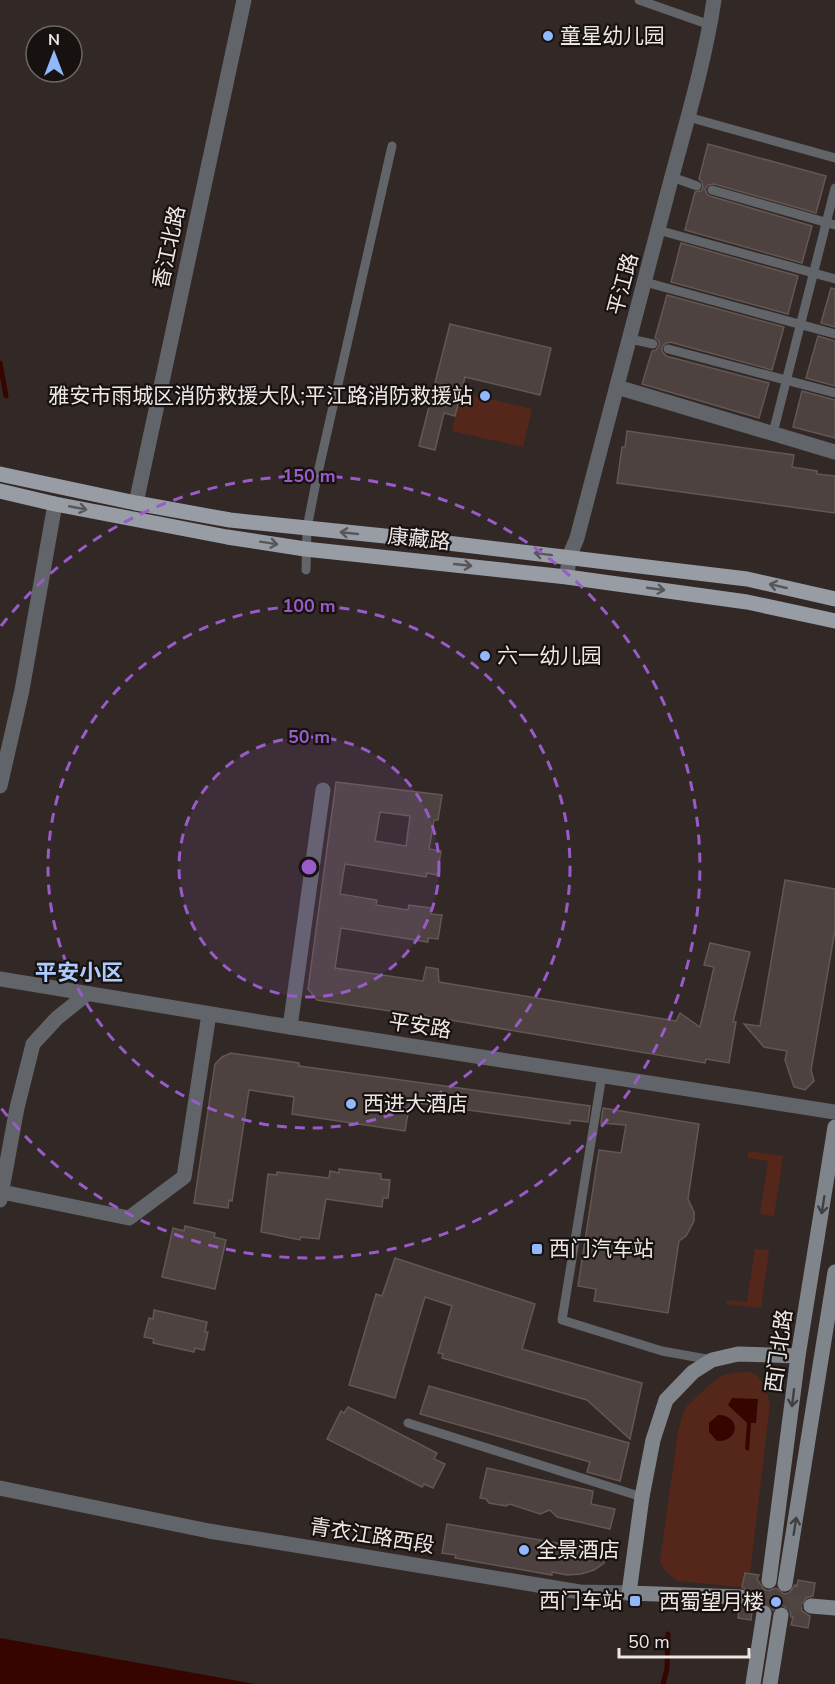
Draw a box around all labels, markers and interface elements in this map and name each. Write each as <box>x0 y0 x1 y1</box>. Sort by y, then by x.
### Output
place label: 童星幼儿园 <box>560 22 665 50</box>
north arrow <box>24 24 84 84</box>
text: N <box>48 29 60 51</box>
marker: 童星幼儿园 <box>541 29 555 43</box>
street label: 香江北路 <box>147 203 191 291</box>
street label: 平江路 <box>601 250 645 318</box>
place label: 雅安市雨城区消防救援大队;平江路消防救援站 <box>48 382 473 410</box>
marker: 雅安市雨城区消防救援大队;平江路消防救援站 <box>478 389 492 403</box>
text: 150 m <box>282 464 336 488</box>
one-way arrow <box>67 503 87 514</box>
street label: 康藏路 <box>386 522 452 556</box>
one-way arrow <box>340 527 360 538</box>
one-way arrow <box>259 538 279 549</box>
one-way arrow <box>534 549 554 560</box>
one-way arrow <box>453 560 472 571</box>
one-way arrow <box>769 580 788 592</box>
one-way arrow <box>646 584 666 595</box>
text: 100 m <box>282 594 336 618</box>
place label: 六一幼儿园 <box>497 642 602 670</box>
marker: 六一幼儿园 <box>478 649 492 663</box>
text: 50 m <box>288 725 330 749</box>
centre of rings <box>299 857 319 877</box>
district label: 平安小区 <box>35 958 123 988</box>
street label: 平安路 <box>387 1007 453 1045</box>
place label: 西进大酒店 <box>363 1090 468 1118</box>
marker: 西进大酒店 <box>344 1097 358 1111</box>
one-way arrow <box>817 1195 828 1215</box>
place label: 西门汽车站 <box>549 1235 654 1263</box>
marker: 西门汽车站 <box>530 1242 544 1256</box>
street label: 西门北路 <box>759 1307 799 1395</box>
one-way arrow <box>787 1388 798 1407</box>
street label: 青衣江路西段 <box>308 1512 436 1560</box>
one-way arrow <box>789 1517 800 1536</box>
place label: 全景酒店 <box>536 1536 620 1564</box>
marker: 全景酒店 <box>517 1543 531 1557</box>
place label: 西门车站 <box>539 1587 623 1615</box>
place label: 西蜀望月楼 <box>659 1588 764 1616</box>
marker: 西门车站 <box>628 1594 642 1608</box>
marker: 西蜀望月楼 <box>769 1595 783 1609</box>
scale bar <box>619 1621 750 1659</box>
text: 50 m <box>628 1630 670 1654</box>

